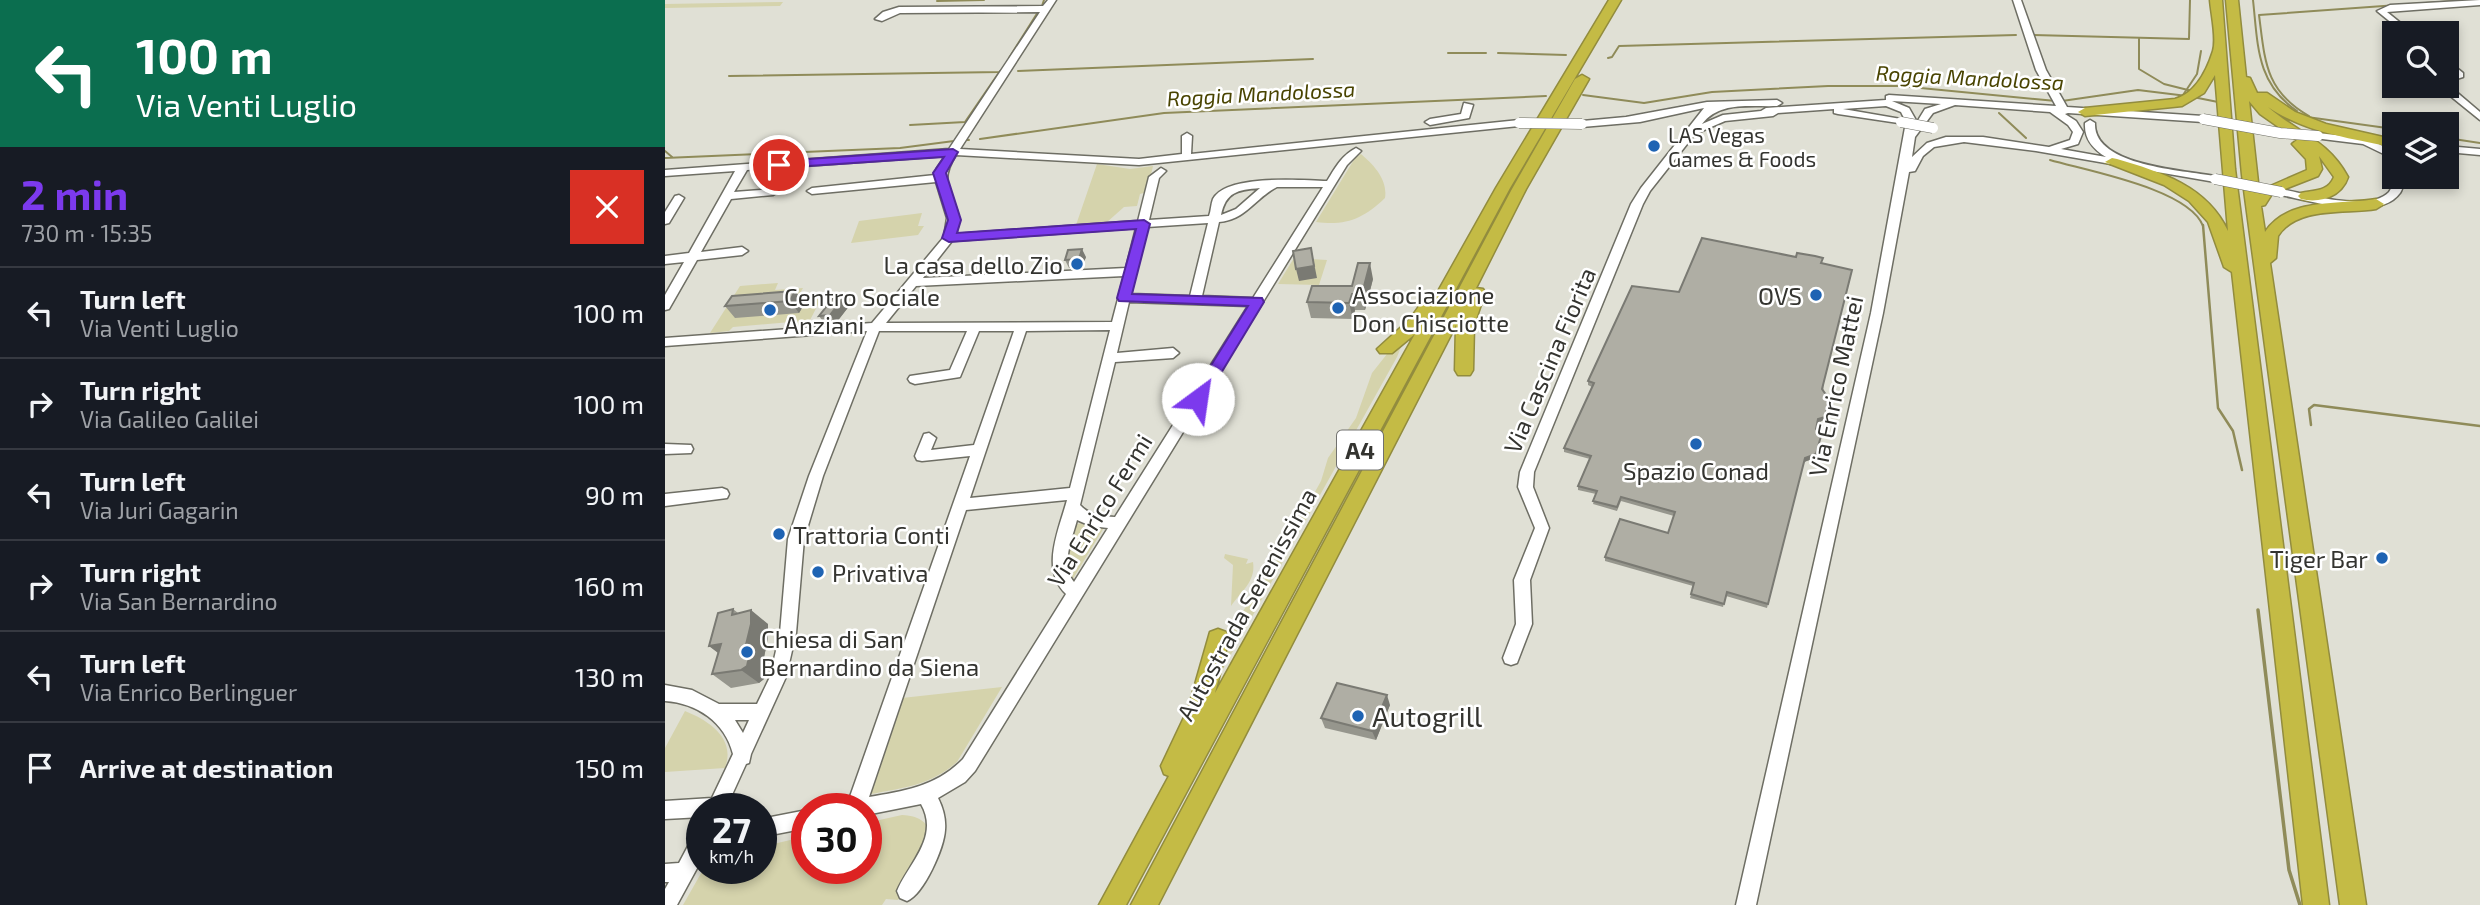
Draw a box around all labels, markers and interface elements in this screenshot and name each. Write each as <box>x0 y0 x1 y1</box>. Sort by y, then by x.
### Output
map controls <box>2382 21 2459 189</box>
button: search <box>2382 21 2459 98</box>
text: 100 m <box>136 25 273 84</box>
icon: left <box>21 28 112 119</box>
water label: Roggia Mandolossa <box>1875 60 2065 94</box>
water label: Roggia Mandolossa <box>1166 76 1356 110</box>
text: Via Venti Luglio <box>136 85 357 123</box>
button: layers <box>2382 112 2459 189</box>
place label: LAS Vegas Games & Foods <box>1668 122 1816 171</box>
pin <box>749 135 809 195</box>
marker: LAS Vegas Games & Foods <box>1646 138 1662 154</box>
icon: arrive <box>760 146 798 184</box>
text: 2 min <box>21 168 128 218</box>
button: close <box>570 170 644 244</box>
text: 730 m · 15:35 <box>21 219 152 247</box>
place label: La casa dello Zio <box>883 250 1063 279</box>
marker: La casa dello Zio <box>1069 256 1085 272</box>
street label: Via Cascina Fiorita <box>1497 263 1601 457</box>
place label: Associazione Don Chisciotte <box>1352 280 1509 337</box>
place label: OVS <box>1758 281 1802 310</box>
place label: Centro Sociale Anziani <box>784 282 940 339</box>
text: Turn left <box>80 283 186 314</box>
marker: OVS <box>1808 287 1824 303</box>
street label: Via Enrico Mattei <box>1802 293 1868 479</box>
icon: left <box>21 294 59 332</box>
text: 100 m <box>574 297 644 328</box>
marker: Associazione Don Chisciotte <box>1330 300 1346 316</box>
marker: Centro Sociale Anziani <box>762 302 778 318</box>
text: Via Venti Luglio <box>80 314 239 342</box>
position arrow <box>1161 362 1235 436</box>
text: Turn right <box>80 374 201 405</box>
icon: right <box>21 385 59 423</box>
text: 100 m <box>574 388 644 419</box>
text: Via Galileo Galilei <box>80 405 259 433</box>
street label: Via Enrico Fermi <box>1040 428 1158 592</box>
road number: A4 <box>1337 431 1383 470</box>
marker: Spazio Conad <box>1688 436 1704 452</box>
place label: Spazio Conad <box>1623 456 1769 485</box>
text: Turn left <box>80 465 186 496</box>
icon: left <box>21 476 59 514</box>
text: 90 m <box>585 479 644 510</box>
street label: Autostrada Serenissima <box>1170 483 1322 725</box>
text: Via Juri Gagarin <box>80 496 239 524</box>
place label: Trattoria Conti <box>793 520 950 549</box>
marker: Trattoria Conti <box>771 526 787 542</box>
place label: Tiger Bar <box>2270 544 2368 573</box>
marker: Tiger Bar <box>2374 550 2390 566</box>
text: Turn right <box>80 556 201 587</box>
place label: Privativa <box>832 558 928 587</box>
marker: Privativa <box>810 564 826 580</box>
icon: right <box>21 567 59 605</box>
text: 160 m <box>575 570 644 601</box>
text: Via San Bernardino <box>80 587 278 615</box>
place label: Chiesa di San Bernardino da Siena <box>761 624 979 681</box>
marker: Chiesa di San Bernardino da Siena <box>739 644 755 660</box>
text: Turn left <box>80 647 186 678</box>
icon: left <box>21 658 59 696</box>
text: 130 m <box>575 661 644 692</box>
text: Via Enrico Berlinguer <box>80 678 297 706</box>
place label: Autogrill <box>1372 699 1483 733</box>
marker: Autogrill <box>1350 708 1366 724</box>
icon: arrive <box>21 749 59 787</box>
text: Arrive at destination <box>80 752 333 783</box>
text: 150 m <box>575 752 644 783</box>
speed limit sign: 30 <box>791 793 882 884</box>
text: 27 <box>712 808 751 850</box>
text: km/h <box>709 845 754 867</box>

